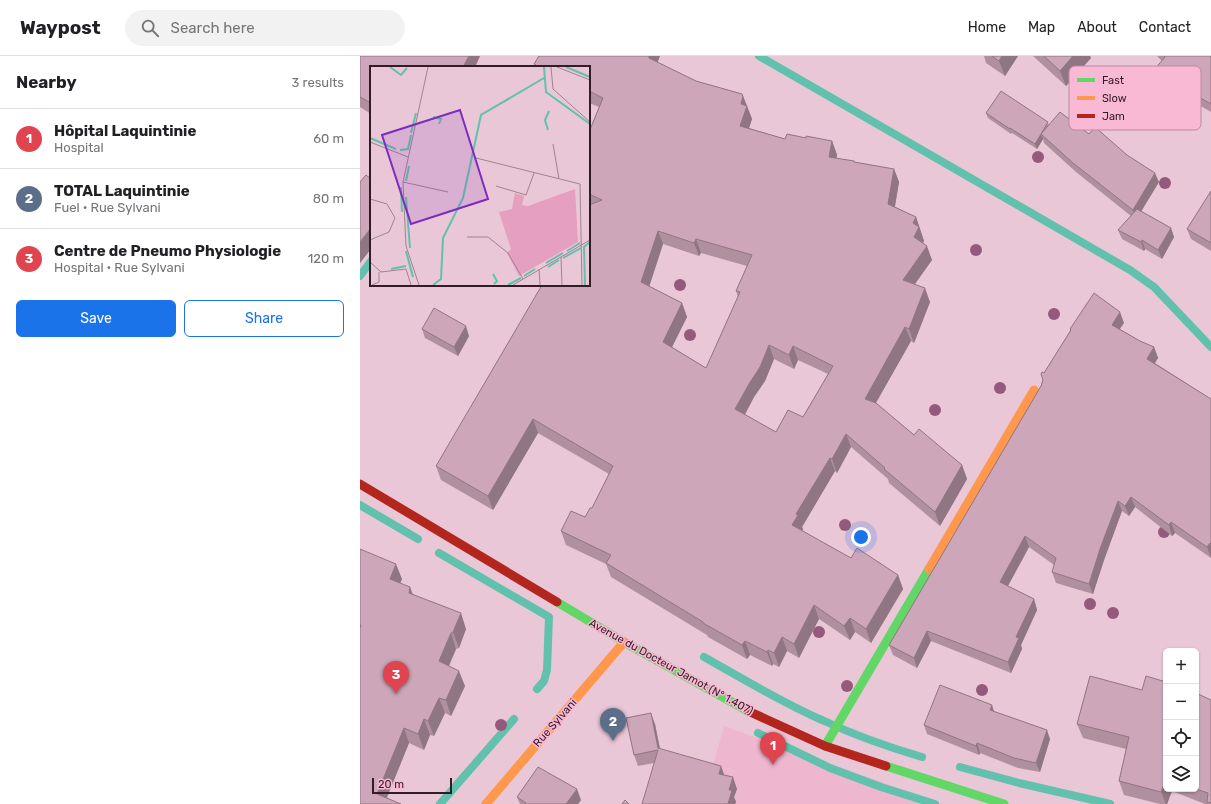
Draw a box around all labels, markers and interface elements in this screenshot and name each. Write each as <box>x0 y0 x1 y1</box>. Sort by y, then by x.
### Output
search box <box>125 10 405 46</box>
text: Waypost <box>20 16 101 39</box>
icon: search <box>139 17 161 39</box>
text: Search here <box>171 19 255 37</box>
text: Home <box>968 19 1006 36</box>
text: Map <box>1028 19 1055 36</box>
text: About <box>1077 19 1117 36</box>
text: Contact <box>1139 19 1191 36</box>
inset map <box>370 66 590 286</box>
legend <box>1069 66 1201 130</box>
text: Nearby <box>16 72 77 92</box>
text: Fast <box>1102 74 1125 87</box>
text: 3 results <box>292 75 344 90</box>
text: Slow <box>1102 92 1127 105</box>
text: Jam <box>1102 110 1125 123</box>
text: Hôpital Laquintinie <box>54 122 196 140</box>
text: 1 <box>26 131 32 146</box>
text: 60 m <box>313 131 344 146</box>
text: Hospital <box>54 140 104 155</box>
text: TOTAL Laquintinie <box>54 182 190 200</box>
text: 2 <box>25 191 33 206</box>
text: 80 m <box>313 191 344 206</box>
text: Fuel · Rue Sylvani <box>54 200 161 215</box>
text: Centre de Pneumo Physiologie <box>54 242 281 260</box>
text: 3 <box>25 251 33 266</box>
text: 120 m <box>308 251 344 266</box>
text: Hospital · Rue Sylvani <box>54 260 185 275</box>
button: Save <box>16 300 176 337</box>
button: Share <box>184 300 344 337</box>
your location <box>851 527 871 547</box>
street label: Avenue du Docteur Jamot (N° 1.407) <box>587 616 756 718</box>
map controls <box>1163 648 1199 792</box>
button: + <box>1163 648 1199 684</box>
pin: 3 <box>383 661 409 694</box>
button: − <box>1163 684 1199 720</box>
street label: Rue Sylvani <box>531 696 579 750</box>
pin: 2 <box>600 708 626 741</box>
button: locate <box>1163 720 1199 756</box>
pin: 1 <box>760 732 786 765</box>
button: layers <box>1163 756 1199 792</box>
scale bar <box>372 776 452 795</box>
text: 20 m <box>378 778 404 791</box>

